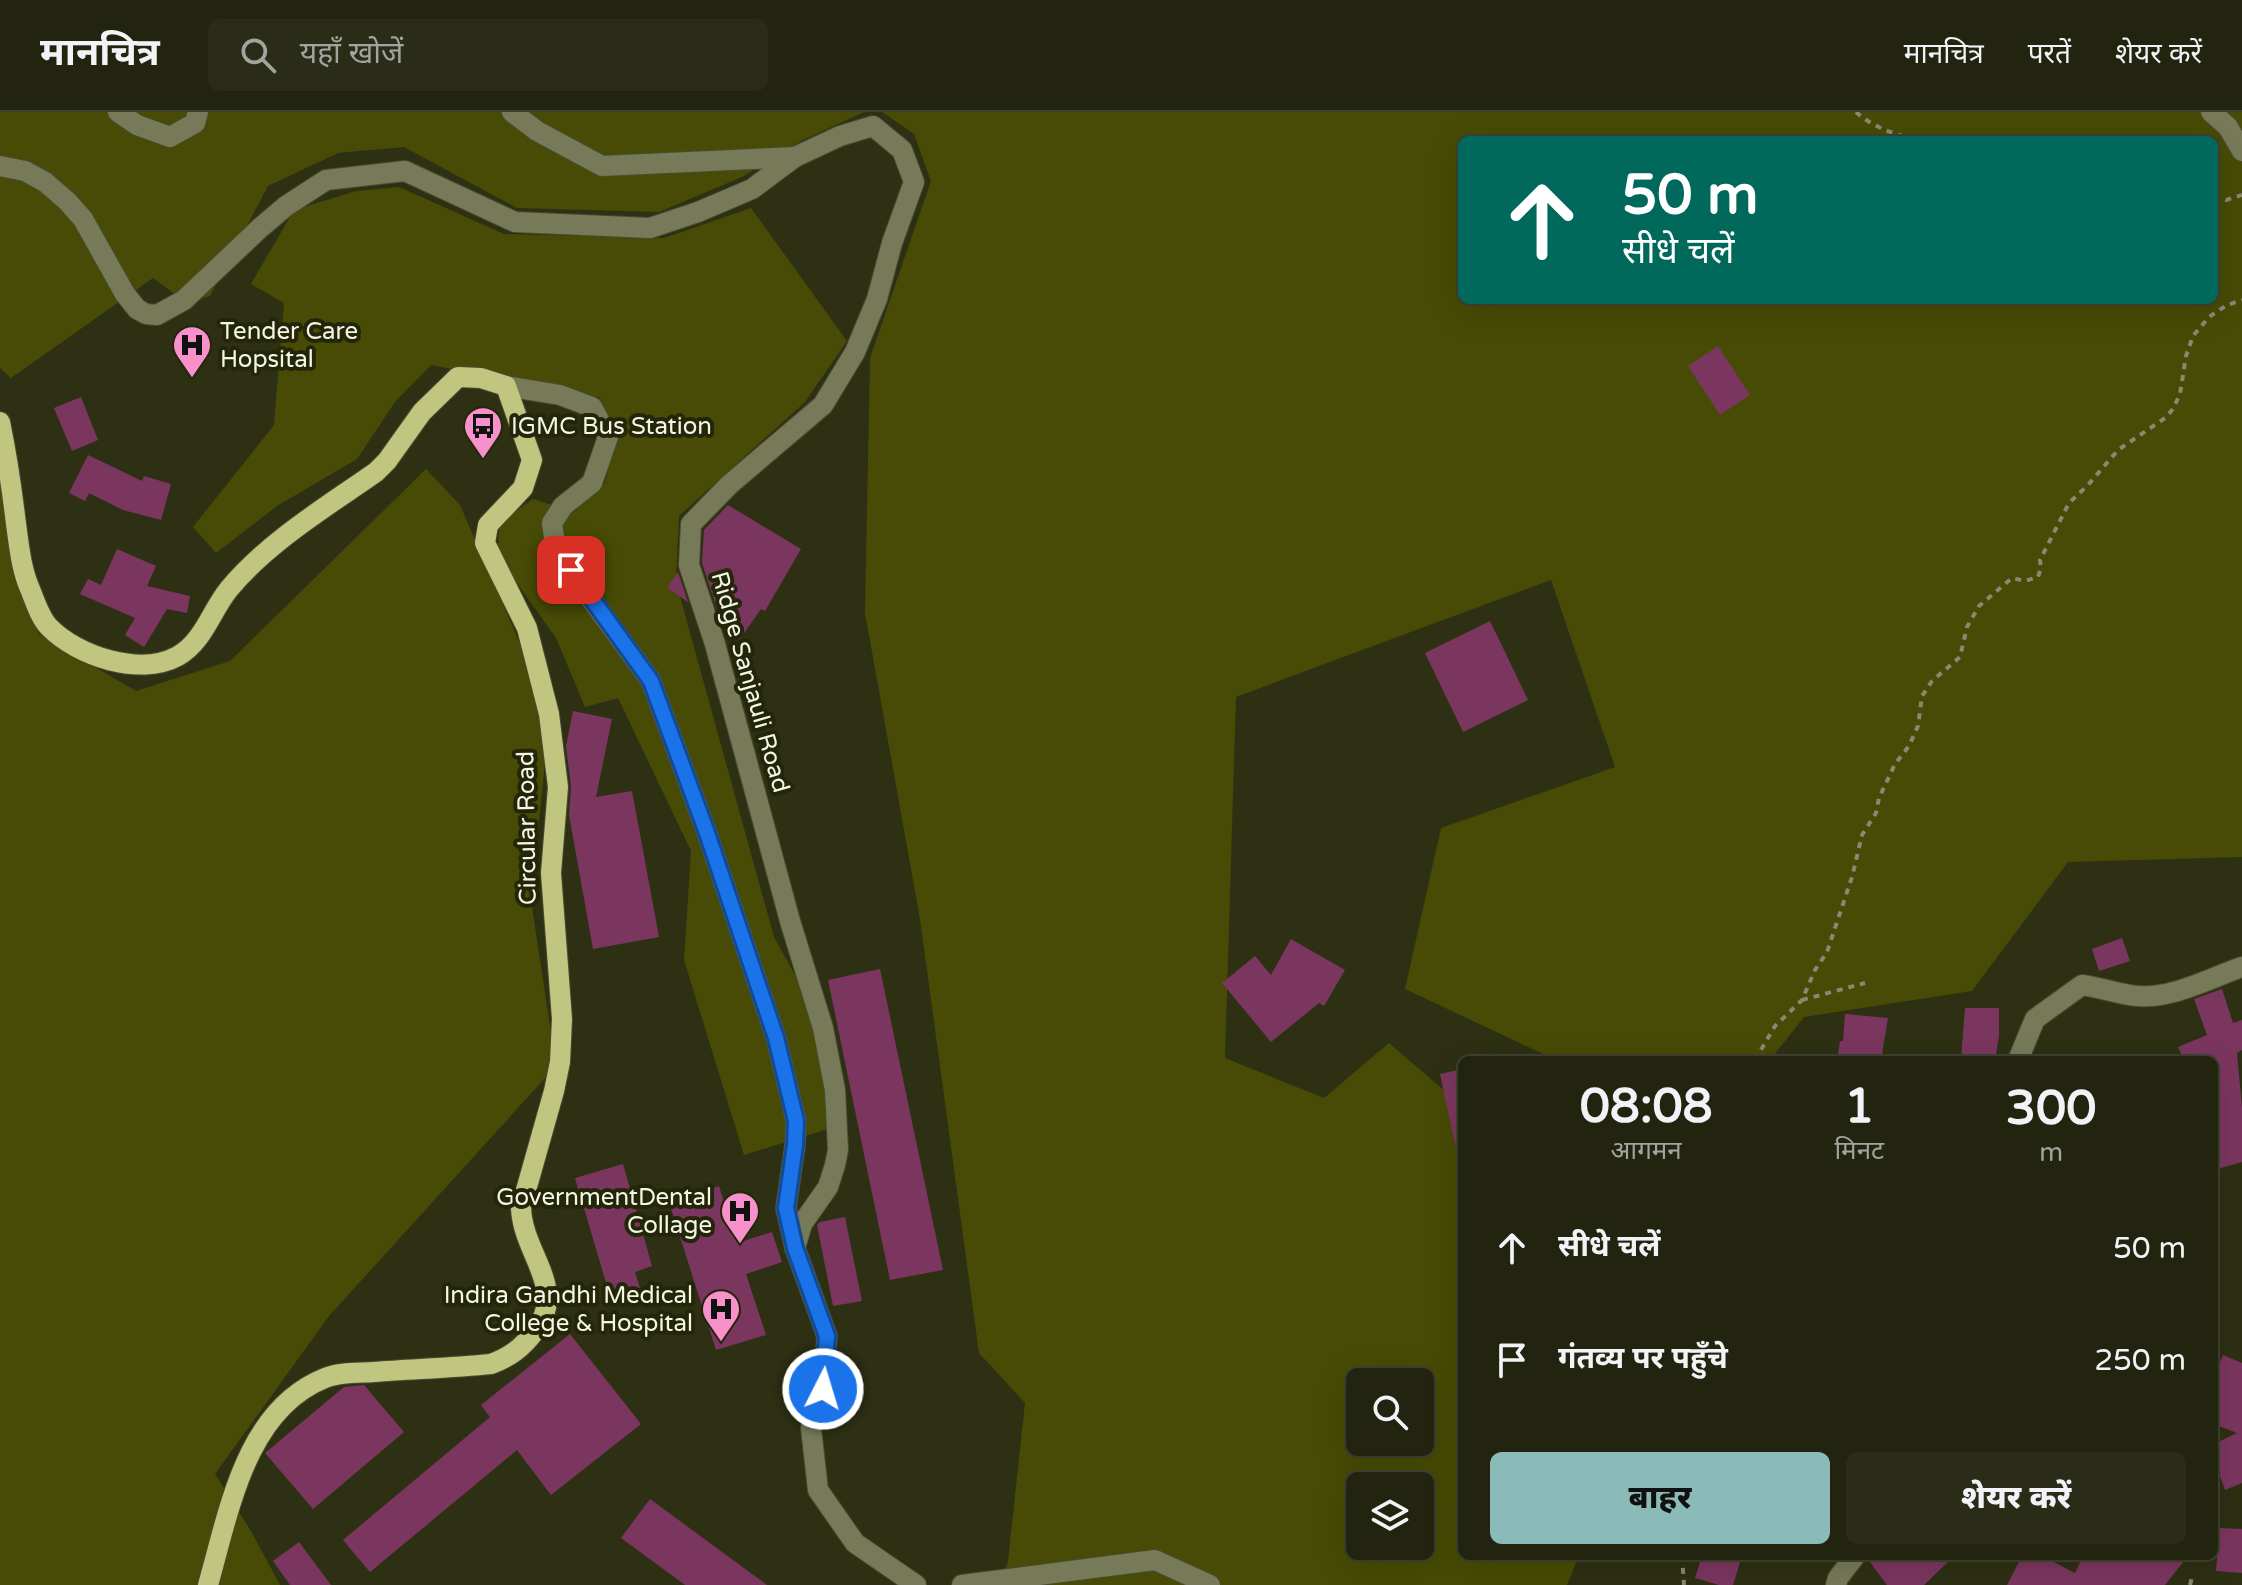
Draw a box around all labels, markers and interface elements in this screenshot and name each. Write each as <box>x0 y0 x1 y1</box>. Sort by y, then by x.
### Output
search box <box>208 19 768 91</box>
text: मानचित्र <box>40 30 160 76</box>
icon: search <box>236 33 280 77</box>
text: यहाँ खोजें <box>300 35 403 72</box>
text: मानचित्र <box>1904 37 1984 71</box>
text: परतें <box>2028 37 2071 71</box>
text: शेयर करें <box>2115 37 2202 71</box>
text: 50 m <box>1622 162 1758 229</box>
icon: ahead <box>1490 168 1594 272</box>
text: सीधे चलें <box>1622 230 1734 273</box>
place label: Tender Care Hopsital <box>220 317 358 374</box>
hospital icon: Tender Care Hopsital <box>171 324 213 379</box>
bus stop icon: IGMC Bus Station <box>462 405 504 460</box>
place label: IGMC Bus Station <box>511 412 712 441</box>
pin <box>537 536 605 604</box>
icon: arrive <box>549 548 593 592</box>
street label: Ridge Sanjauli Road <box>705 568 795 796</box>
street label: Circular Road <box>511 751 543 905</box>
text: 08:08 <box>1580 1078 1713 1136</box>
text: 1 <box>1844 1078 1874 1136</box>
text: 300 <box>2006 1080 2096 1138</box>
text: आगमन <box>1611 1135 1682 1166</box>
text: मिनट <box>1834 1135 1884 1166</box>
text: m <box>2039 1137 2063 1168</box>
place label: GovernmentDental Collage <box>496 1183 712 1240</box>
hospital icon: GovernmentDental Collage <box>719 1190 761 1245</box>
icon: ahead <box>1490 1226 1534 1270</box>
text: सीधे चलें <box>1558 1228 1660 1265</box>
text: 50 m <box>2113 1230 2186 1267</box>
place label: Indira Gandhi Medical College & Hospital <box>444 1281 693 1338</box>
hospital icon: Indira Gandhi Medical College & Hospital <box>700 1288 742 1343</box>
icon: arrive <box>1490 1338 1534 1382</box>
text: गंतव्य पर पहुँचे <box>1558 1340 1728 1377</box>
text: 250 m <box>2094 1342 2186 1379</box>
position arrow <box>781 1347 865 1431</box>
map controls <box>1346 1368 1434 1560</box>
button: search <box>1346 1368 1434 1456</box>
button: बाहर <box>1490 1452 1830 1544</box>
button: शेयर करें <box>1846 1452 2186 1544</box>
button: layers <box>1346 1472 1434 1560</box>

